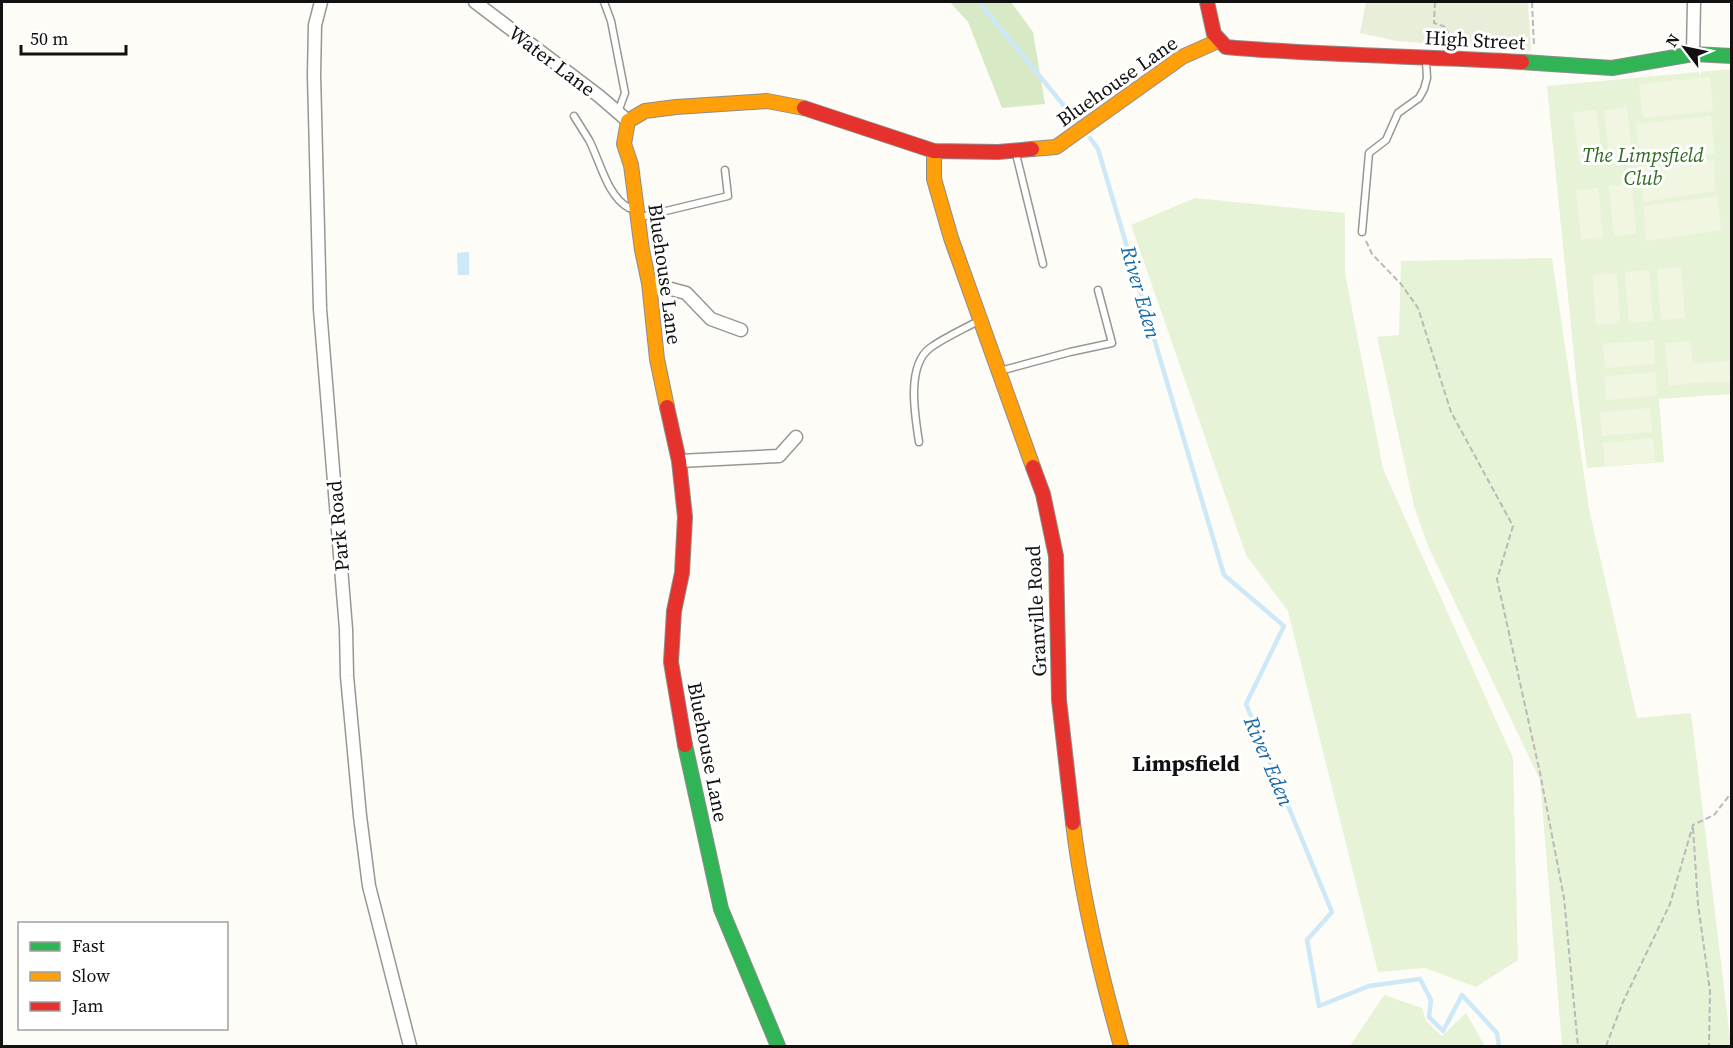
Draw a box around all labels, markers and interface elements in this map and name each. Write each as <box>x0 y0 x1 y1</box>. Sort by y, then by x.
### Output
scale bar <box>21 18 126 56</box>
north arrow <box>1655 18 1715 78</box>
street label: Water Lane <box>503 19 601 103</box>
street label: High Street <box>1424 23 1526 57</box>
text: 50 m <box>30 26 68 51</box>
street label: Bluehouse Lane <box>1051 29 1183 133</box>
text: N <box>1660 29 1685 51</box>
park label: The Limpsfield Club <box>1582 141 1704 192</box>
street label: Bluehouse Lane <box>641 202 689 346</box>
water label: River Eden <box>1114 241 1168 342</box>
street label: Park Road <box>320 479 356 573</box>
street label: Granville Road <box>1019 544 1053 677</box>
street label: Bluehouse Lane <box>681 680 735 824</box>
water label: River Eden <box>1237 711 1301 811</box>
district label: Limpsfield <box>1132 748 1240 778</box>
legend <box>18 922 228 1030</box>
text: Fast <box>72 933 105 958</box>
text: Slow <box>72 963 110 988</box>
text: Jam <box>71 993 104 1018</box>

